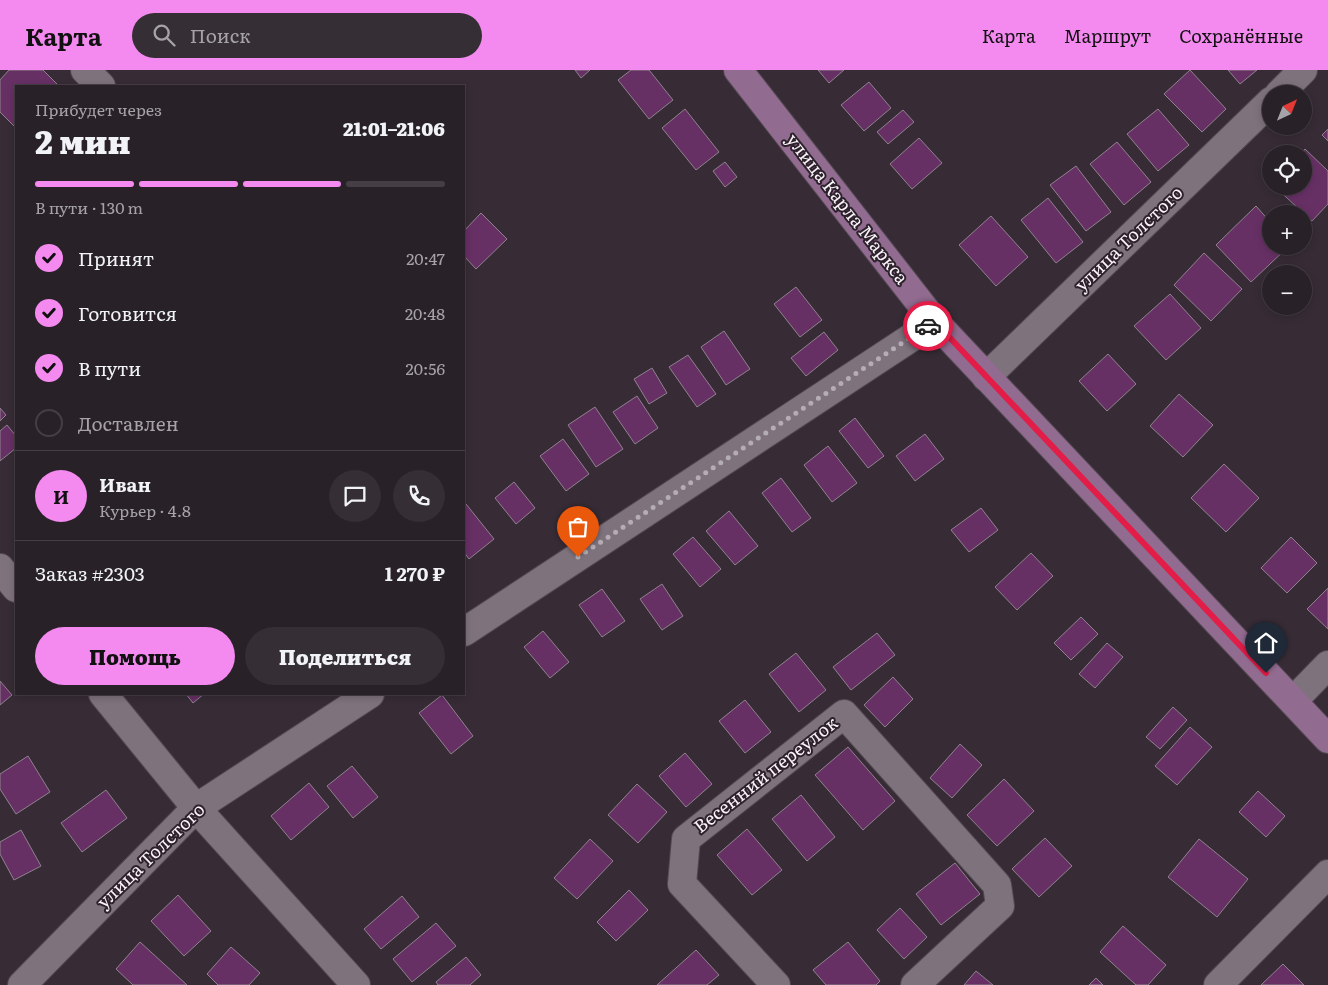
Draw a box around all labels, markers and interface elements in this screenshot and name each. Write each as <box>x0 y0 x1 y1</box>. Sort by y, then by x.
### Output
search box <box>132 13 482 58</box>
text: Карта <box>25 18 102 53</box>
icon: search <box>150 21 178 49</box>
text: Поиск <box>190 21 251 49</box>
text: Карта <box>982 22 1036 49</box>
text: Маршрут <box>1064 22 1151 49</box>
text: Сохранённые <box>1179 22 1303 49</box>
north arrow <box>1262 85 1312 135</box>
map controls <box>1262 85 1312 315</box>
text: Прибудет через <box>35 97 162 121</box>
text: 21:01–21:06 <box>343 114 445 142</box>
text: 2 мин <box>35 116 131 164</box>
street label: улица Карла Маркса <box>781 127 916 289</box>
button: locate <box>1262 145 1312 195</box>
street label: улица Толстого <box>1068 179 1188 297</box>
text: В пути · 130 m <box>35 195 143 219</box>
button: + <box>1262 205 1312 255</box>
icon: check <box>35 244 63 272</box>
text: Принят <box>78 244 154 272</box>
text: 20:47 <box>406 246 445 270</box>
button: − <box>1262 265 1312 315</box>
icon: check <box>35 299 63 327</box>
text: Готовится <box>78 299 177 327</box>
text: 20:48 <box>405 301 445 325</box>
courier <box>903 301 953 351</box>
icon: car <box>914 312 942 340</box>
icon: check <box>35 354 63 382</box>
text: В пути <box>78 354 141 382</box>
text: 20:56 <box>406 356 445 380</box>
text: Доставлен <box>78 409 179 437</box>
text: Иван <box>99 470 151 498</box>
button: chat <box>329 470 381 522</box>
button: phone <box>393 470 445 522</box>
text: И <box>53 482 69 510</box>
text: Курьер · 4.8 <box>99 498 191 522</box>
pin <box>557 506 599 557</box>
icon: bag <box>564 513 592 541</box>
text: Заказ #2303 <box>35 559 145 587</box>
text: 1 270 ₽ <box>385 559 445 587</box>
pin <box>1245 622 1287 673</box>
button: Помощь <box>35 627 235 685</box>
button: Поделиться <box>245 627 445 685</box>
icon: home <box>1252 629 1280 657</box>
street label: Весенний переулок <box>687 709 843 839</box>
street label: улица Толстого <box>90 796 210 914</box>

